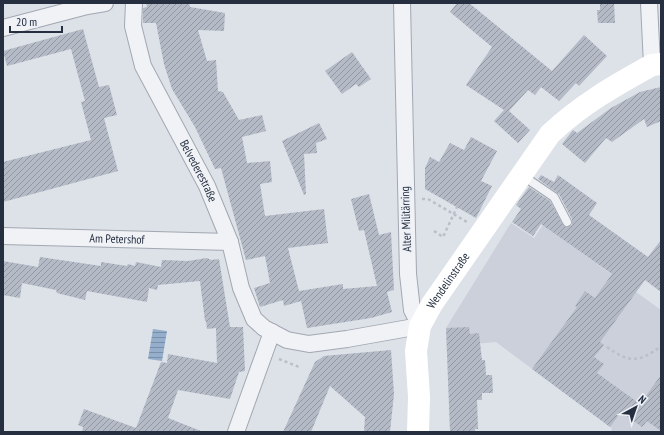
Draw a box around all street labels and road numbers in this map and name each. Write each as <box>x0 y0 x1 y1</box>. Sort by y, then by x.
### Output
street label: Belvederestraße <box>177 137 221 204</box>
street label: Alter Militärring <box>397 186 414 252</box>
street label: Am Petershof <box>89 230 146 247</box>
street label: Wendelinstraße <box>423 249 473 311</box>

